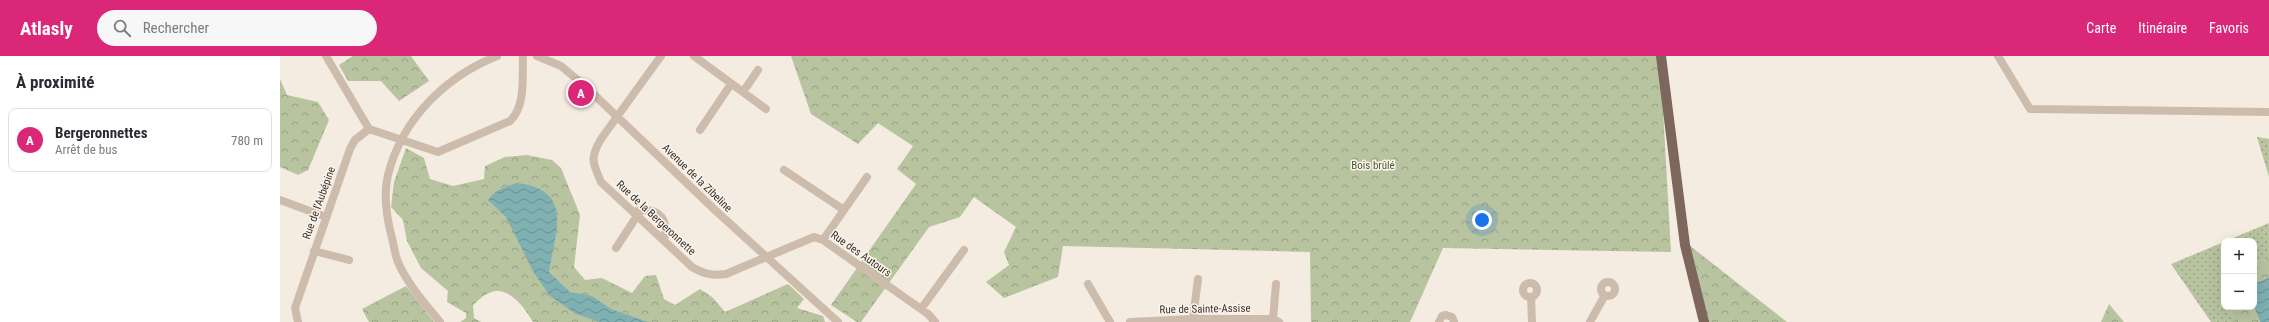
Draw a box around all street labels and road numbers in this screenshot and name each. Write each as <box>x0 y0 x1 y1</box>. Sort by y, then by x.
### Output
street label: Avenue de la Zibeline <box>659 141 735 215</box>
street label: Rue de l'Aubépine <box>300 165 338 241</box>
street label: Rue de la Bergeronnette <box>614 178 698 258</box>
street label: Rue des Autours <box>828 228 894 280</box>
street label: Rue de Sainte-Assise <box>1159 302 1251 316</box>

